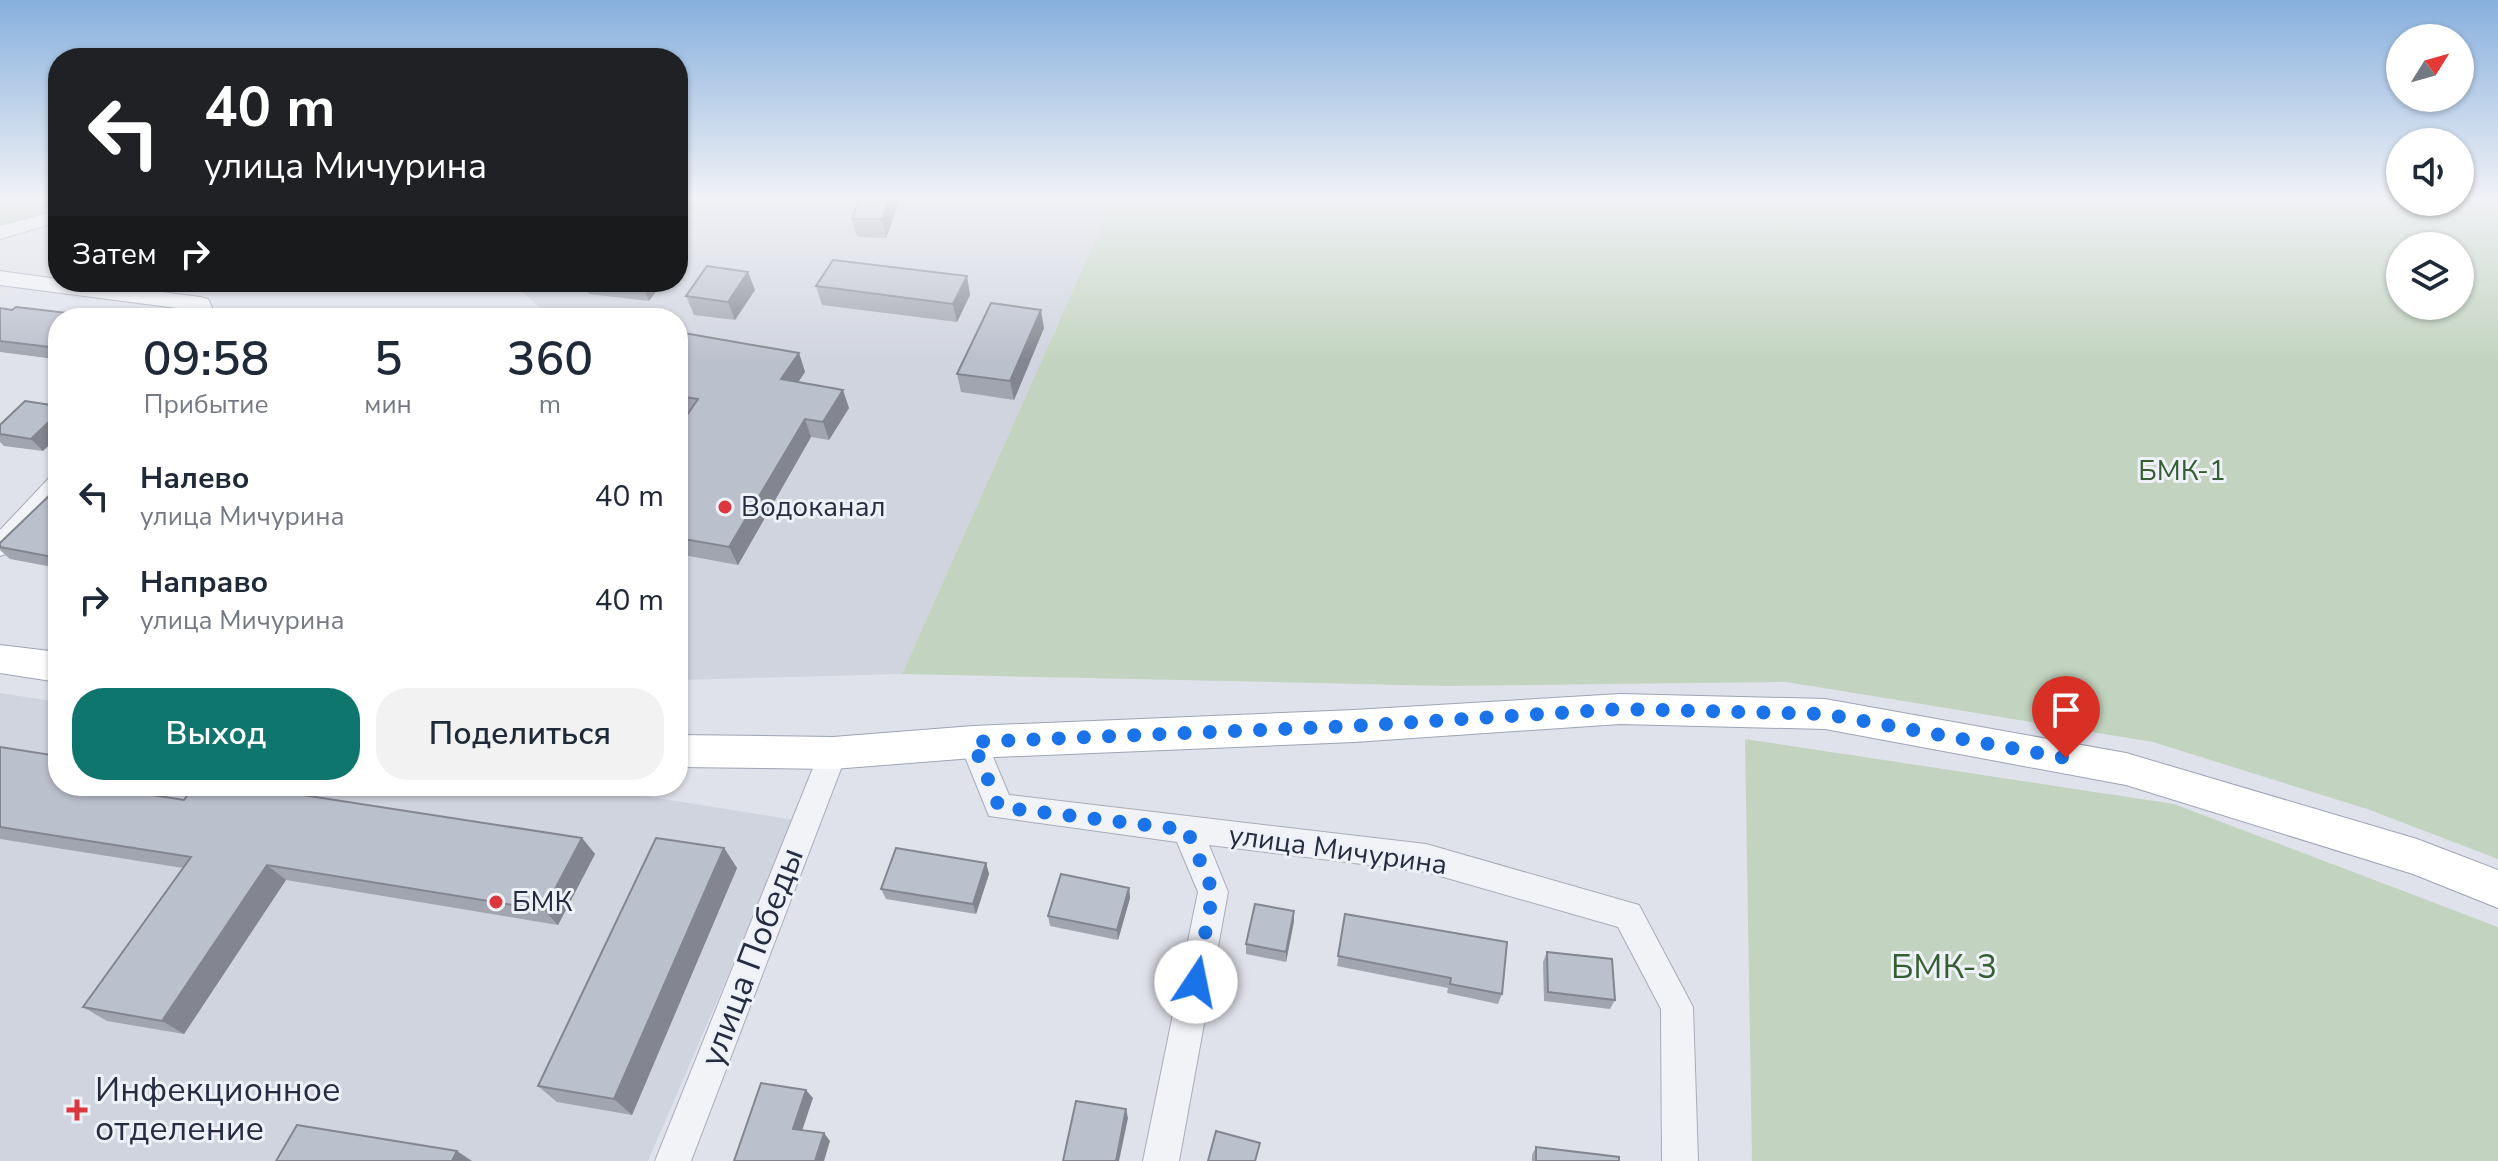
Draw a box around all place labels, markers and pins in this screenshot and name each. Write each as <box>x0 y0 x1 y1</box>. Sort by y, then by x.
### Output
place label: Водоканал <box>741 488 886 526</box>
marker: Водоканал <box>716 498 734 516</box>
pin <box>2032 676 2100 758</box>
place label: БМК <box>512 883 572 921</box>
marker: БМК <box>487 893 505 911</box>
place label: Инфекционное отделение <box>95 1067 340 1152</box>
marker: Инфекционное отделение <box>66 1099 88 1121</box>

